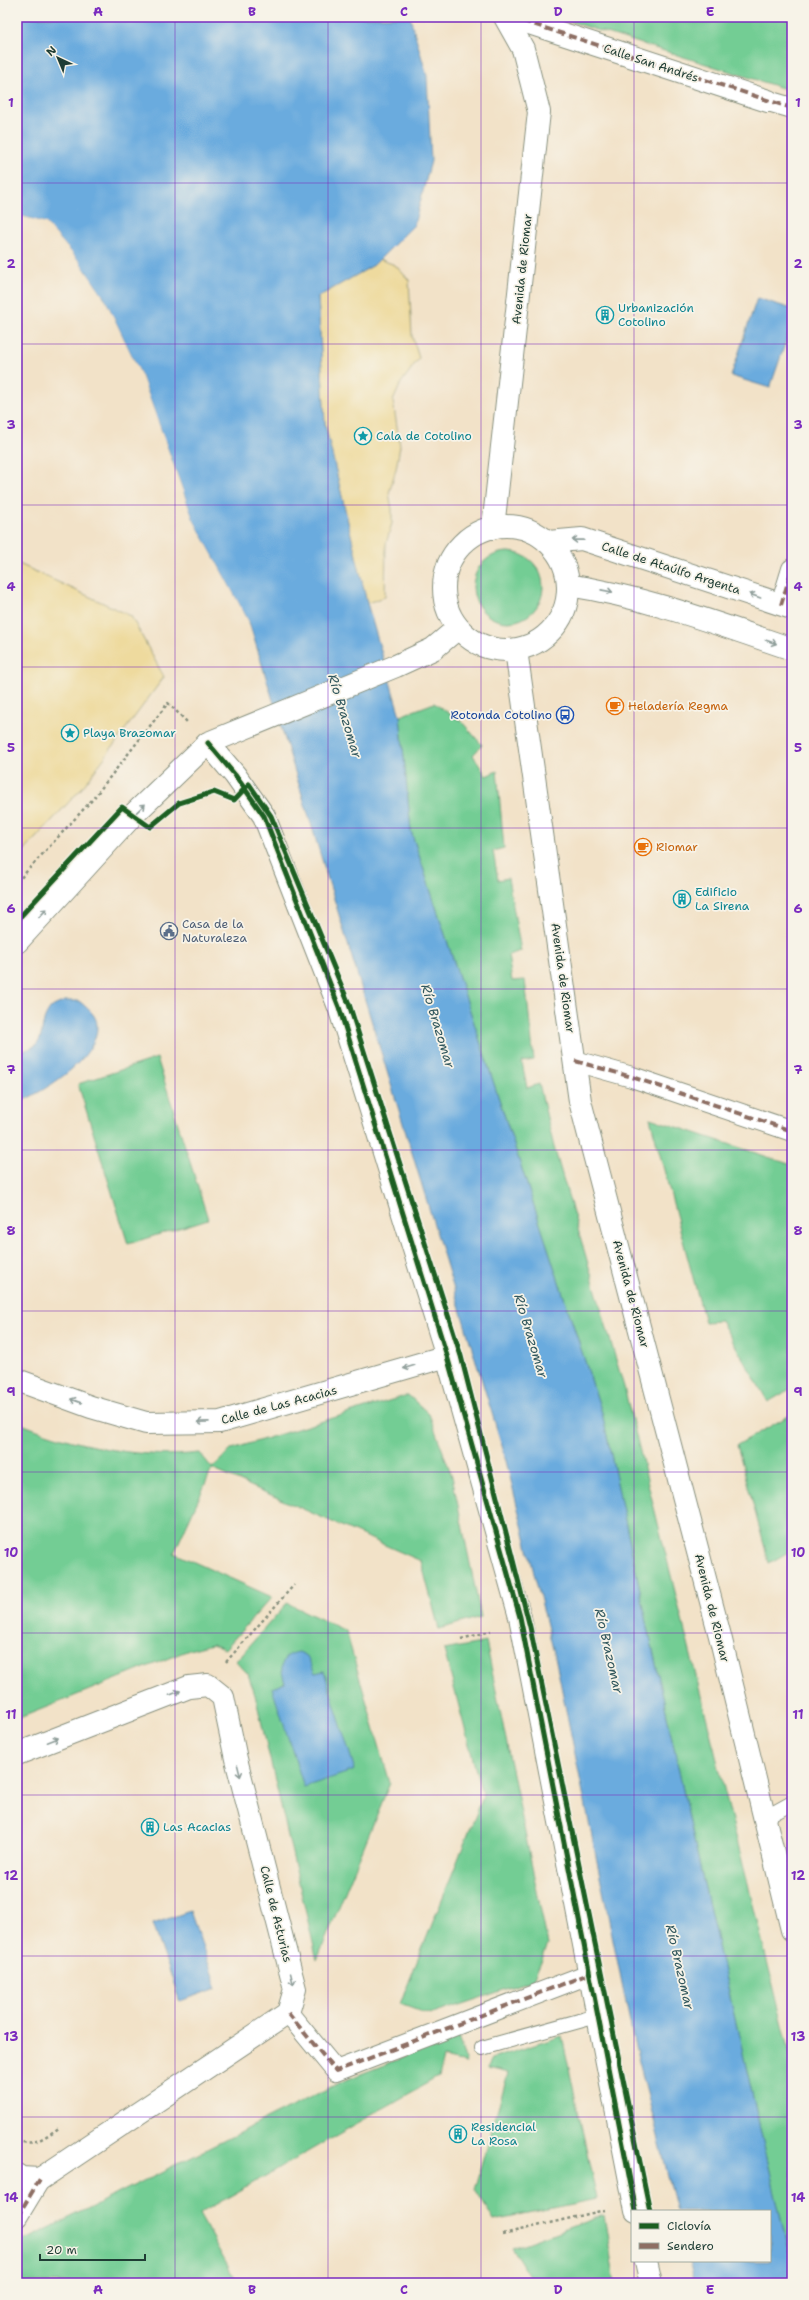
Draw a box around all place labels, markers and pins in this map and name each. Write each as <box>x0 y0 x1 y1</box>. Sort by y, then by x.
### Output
place label: Urbanización Cotolino <box>618 300 694 330</box>
building icon: Urbanización Cotolino <box>595 305 615 325</box>
place icon: Cala de Cotolino <box>353 426 373 446</box>
place label: Cala de Cotolino <box>376 428 472 444</box>
cafe icon: Heladería Regma <box>605 696 625 716</box>
place label: Heladería Regma <box>628 698 729 714</box>
bus stop icon: Rotonda Cotolino <box>555 705 575 725</box>
place label: Rotonda Cotolino <box>451 707 552 723</box>
place icon: Playa Brazomar <box>60 723 80 743</box>
place label: Playa Brazomar <box>83 725 176 741</box>
cafe icon: Riomar <box>633 837 653 857</box>
place label: Riomar <box>656 839 698 855</box>
place label: Edificio La Sirena <box>695 884 750 914</box>
building icon: Edificio La Sirena <box>672 889 692 909</box>
place label: Casa de la Naturaleza <box>182 916 247 946</box>
public building icon: Casa de la Naturaleza <box>159 921 179 941</box>
building icon: Las Acacias <box>140 1817 160 1837</box>
place label: Las Acacias <box>163 1819 231 1835</box>
place label: Residencial La Rosa <box>471 2119 536 2149</box>
building icon: Residencial La Rosa <box>448 2124 468 2144</box>

